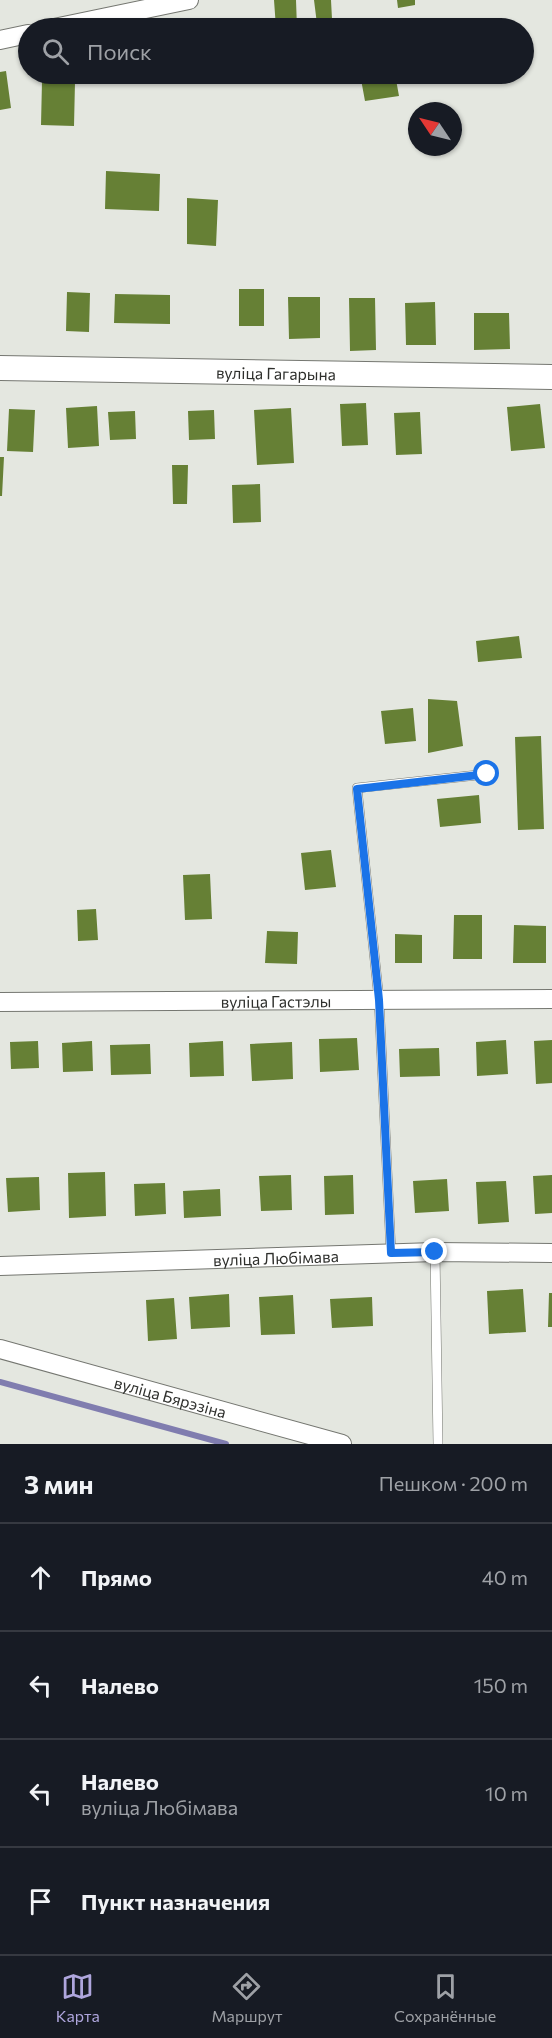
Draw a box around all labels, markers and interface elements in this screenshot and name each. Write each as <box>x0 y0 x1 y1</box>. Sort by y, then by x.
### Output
search box <box>18 18 534 84</box>
icon: search <box>39 35 72 68</box>
text: Поиск <box>87 38 152 65</box>
north arrow <box>408 102 462 156</box>
street label: вуліца Гагарына <box>216 362 336 383</box>
route start <box>473 760 499 786</box>
street label: вуліца Гастэлы <box>221 991 331 1010</box>
route end <box>421 1238 447 1264</box>
street label: вуліца Любімава <box>213 1246 339 1269</box>
street label: вуліца Бярэзіна <box>112 1372 229 1421</box>
text: 3 мин <box>24 1468 94 1499</box>
text: Пешком · 200 m <box>379 1471 528 1495</box>
icon: ahead <box>24 1561 57 1594</box>
text: Прямо <box>81 1564 152 1591</box>
text: 40 m <box>482 1565 528 1589</box>
icon: left <box>24 1669 57 1702</box>
text: Налево <box>81 1672 159 1699</box>
text: 150 m <box>474 1673 528 1697</box>
text: Налево <box>81 1768 159 1795</box>
icon: left <box>24 1777 57 1810</box>
text: 10 m <box>485 1781 528 1805</box>
text: вуліца Любімава <box>81 1795 238 1819</box>
icon: arrive <box>24 1885 57 1918</box>
text: Пункт назначения <box>81 1888 270 1915</box>
tab: Карта <box>56 1970 100 2025</box>
tab: Маршрут <box>211 1970 283 2025</box>
tab: Сохранённые <box>394 1970 496 2025</box>

